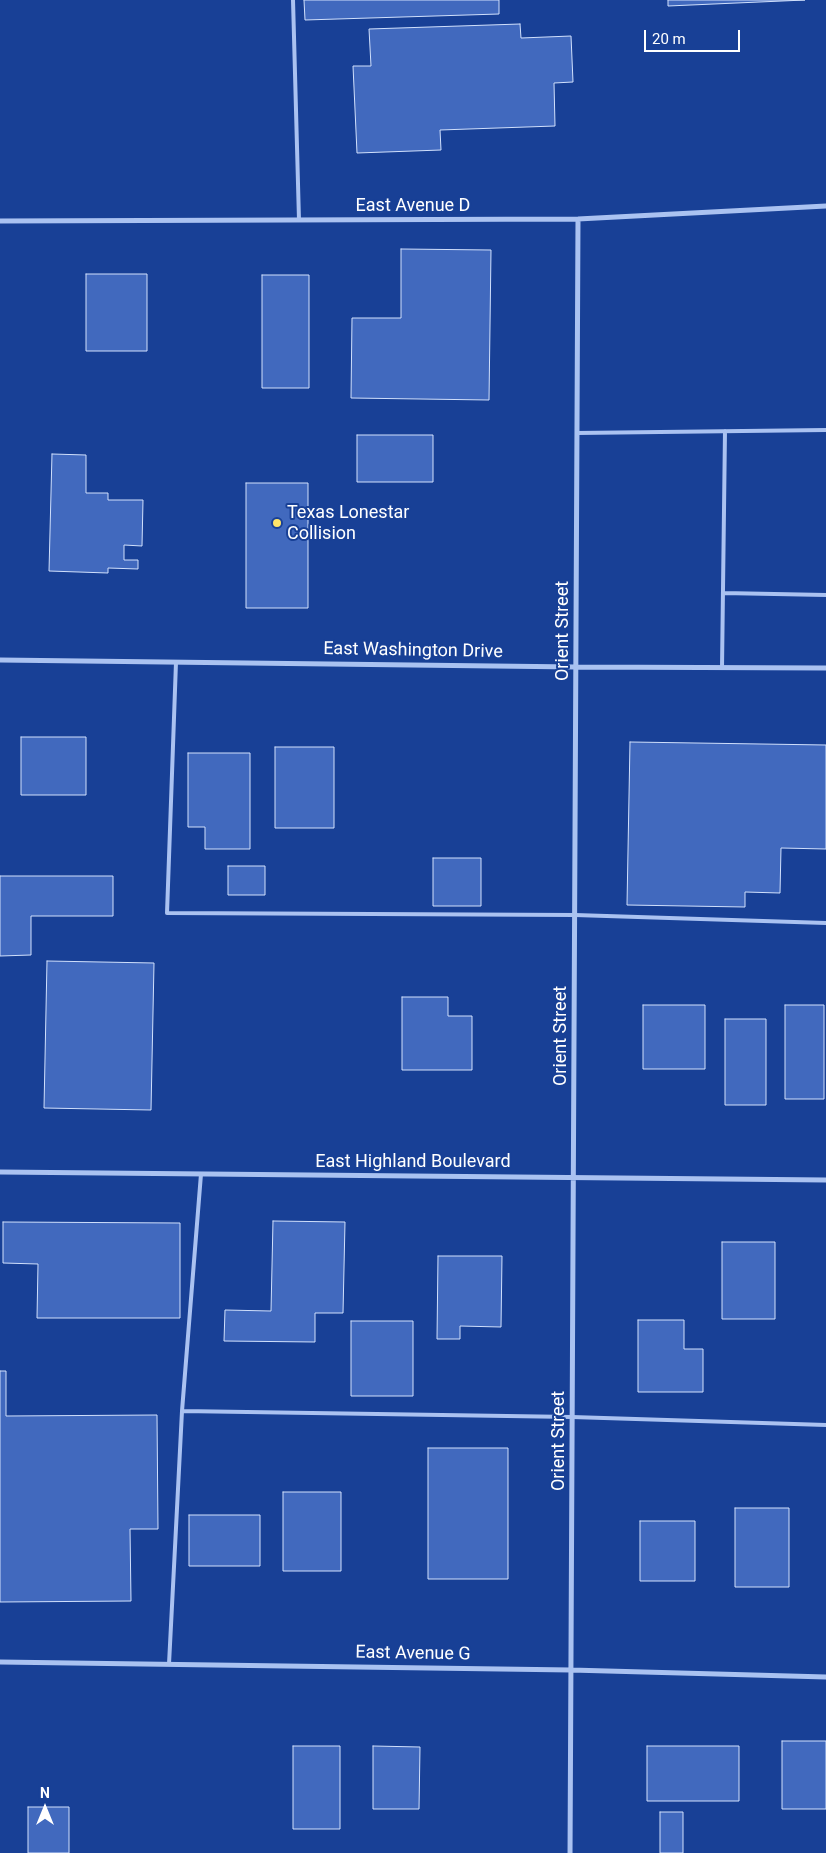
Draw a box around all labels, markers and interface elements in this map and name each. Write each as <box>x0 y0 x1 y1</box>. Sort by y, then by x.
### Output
scale bar <box>646 20 742 52</box>
text: 20 m <box>652 30 686 48</box>
street label: East Avenue D <box>356 195 470 217</box>
place label: Texas Lonestar Collision <box>287 502 409 544</box>
marker: Texas Lonestar Collision <box>271 517 283 529</box>
street label: Orient Street <box>552 581 574 681</box>
street label: East Washington Drive <box>323 639 503 663</box>
street label: Orient Street <box>550 986 572 1086</box>
street label: East Highland Boulevard <box>315 1151 511 1173</box>
street label: Orient Street <box>548 1391 570 1491</box>
street label: East Avenue G <box>355 1642 471 1666</box>
north arrow <box>20 1783 70 1833</box>
text: N <box>40 1785 50 1801</box>

